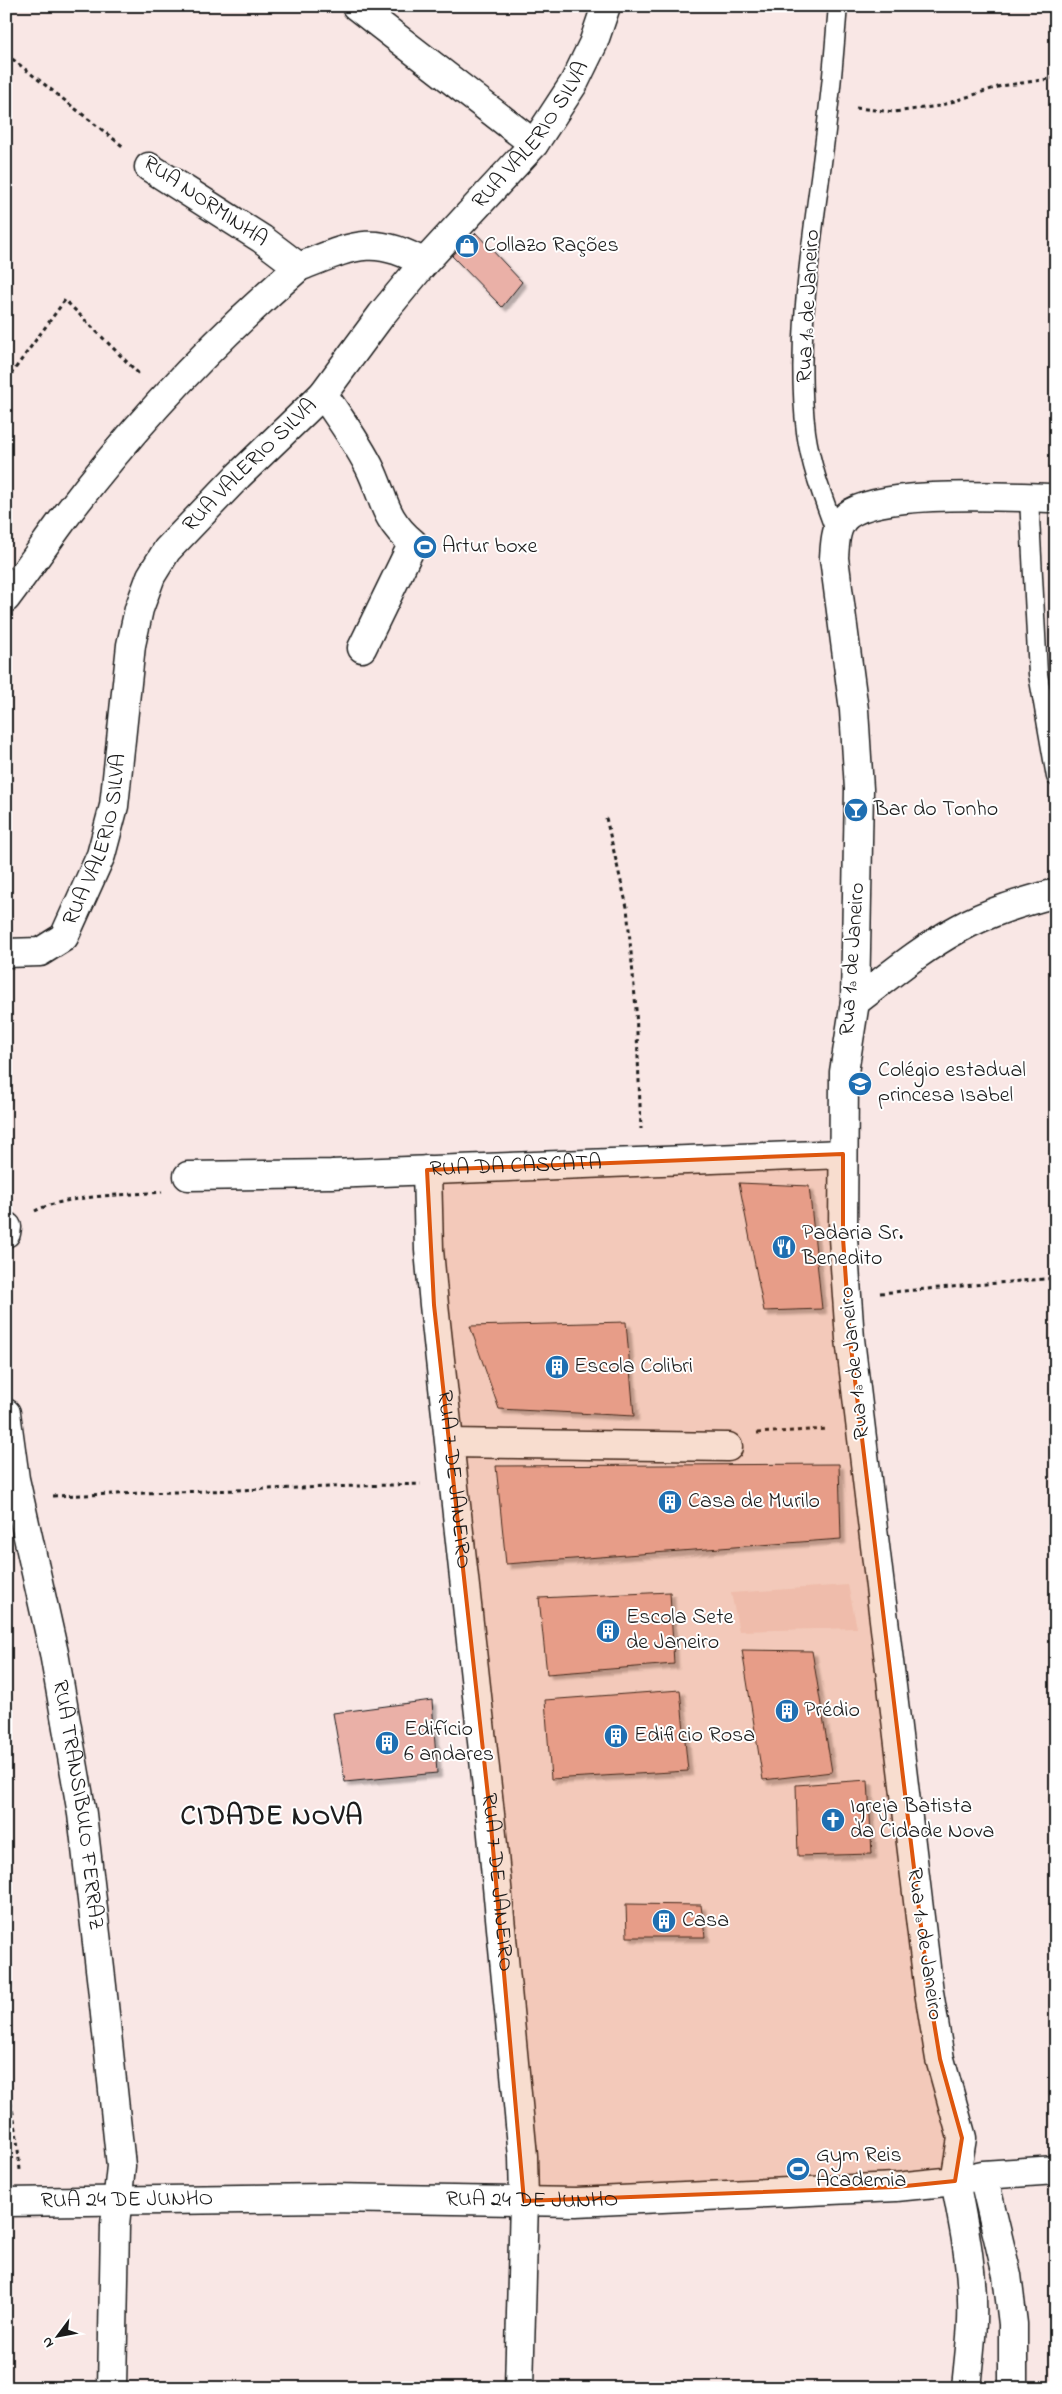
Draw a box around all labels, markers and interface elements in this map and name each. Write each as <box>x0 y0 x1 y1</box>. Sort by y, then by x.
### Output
street label: RUA VALERIO SILVA <box>465 56 598 217</box>
street label: RUA NORMINHA <box>136 148 274 256</box>
street label: Rua 1ª de Janeiro <box>789 228 829 384</box>
place label: Collazo Rações <box>484 230 619 262</box>
shop icon: Collazo Rações <box>454 233 480 259</box>
street label: RUA VALERIO SILVA <box>176 391 325 540</box>
place label: Artur boxe <box>442 531 538 563</box>
sports icon: Artur boxe <box>412 534 438 560</box>
street label: RUA VALERIO SILVA <box>55 752 135 931</box>
place label: Bar do Tonho <box>873 794 998 826</box>
bar icon: Bar do Tonho <box>843 797 869 823</box>
street label: Rua 1ª de Janeiro <box>832 881 874 1037</box>
place label: Colégio estadual princesa Isabel <box>878 1055 1026 1112</box>
school or university icon: Colégio estadual princesa Isabel <box>847 1071 873 1097</box>
street label: RUA DA CASCATA <box>429 1147 602 1186</box>
place label: Padaria Sr. Benedito <box>801 1218 903 1275</box>
restaurant icon: Padaria Sr. Benedito <box>771 1234 797 1260</box>
street label: Rua 1ª de Janeiro <box>831 1285 879 1441</box>
place label: Escola Colibri <box>574 1351 693 1383</box>
building icon: Escola Colibri <box>544 1354 570 1380</box>
street label: RUA 7 DE JANEIRO <box>428 1389 479 1571</box>
place label: Casa de Murilo <box>688 1486 820 1518</box>
building icon: Casa de Murilo <box>657 1489 683 1515</box>
place label: Escola Sete de Janeiro <box>626 1602 734 1659</box>
building icon: Escola Sete de Janeiro <box>595 1618 621 1644</box>
street label: RUA TRANSIBULO FERRAZ <box>43 1678 111 1932</box>
place label: Prédio <box>804 1695 860 1727</box>
building icon: Prédio <box>774 1698 800 1724</box>
place label: Edifício 6 andares <box>404 1714 494 1771</box>
place label: Edificio Rosa <box>634 1720 755 1752</box>
building icon: Edificio Rosa <box>603 1723 629 1749</box>
building icon: Edifício 6 andares <box>374 1730 400 1756</box>
street label: RUA 7 DE JANEIRO <box>472 1791 521 1973</box>
place label: Igreja Batista da Cidade Nova <box>850 1791 994 1848</box>
district label: CIDADE NOVA <box>181 1797 363 1838</box>
church icon: Igreja Batista da Cidade Nova <box>820 1807 846 1833</box>
street label: Rua 1ª de Janeiro <box>897 1866 951 2022</box>
place label: Casa <box>682 1905 729 1937</box>
building icon: Casa <box>651 1908 677 1934</box>
place label: Gym Reis Academia <box>816 2140 906 2197</box>
sports icon: Gym Reis Academia <box>785 2156 811 2182</box>
street label: RUA 24 DE JUNHO <box>41 2183 213 2218</box>
street label: RUA 24 DE JUNHO <box>445 2184 619 2218</box>
north arrow <box>32 2312 82 2362</box>
text: N <box>37 2333 60 2352</box>

